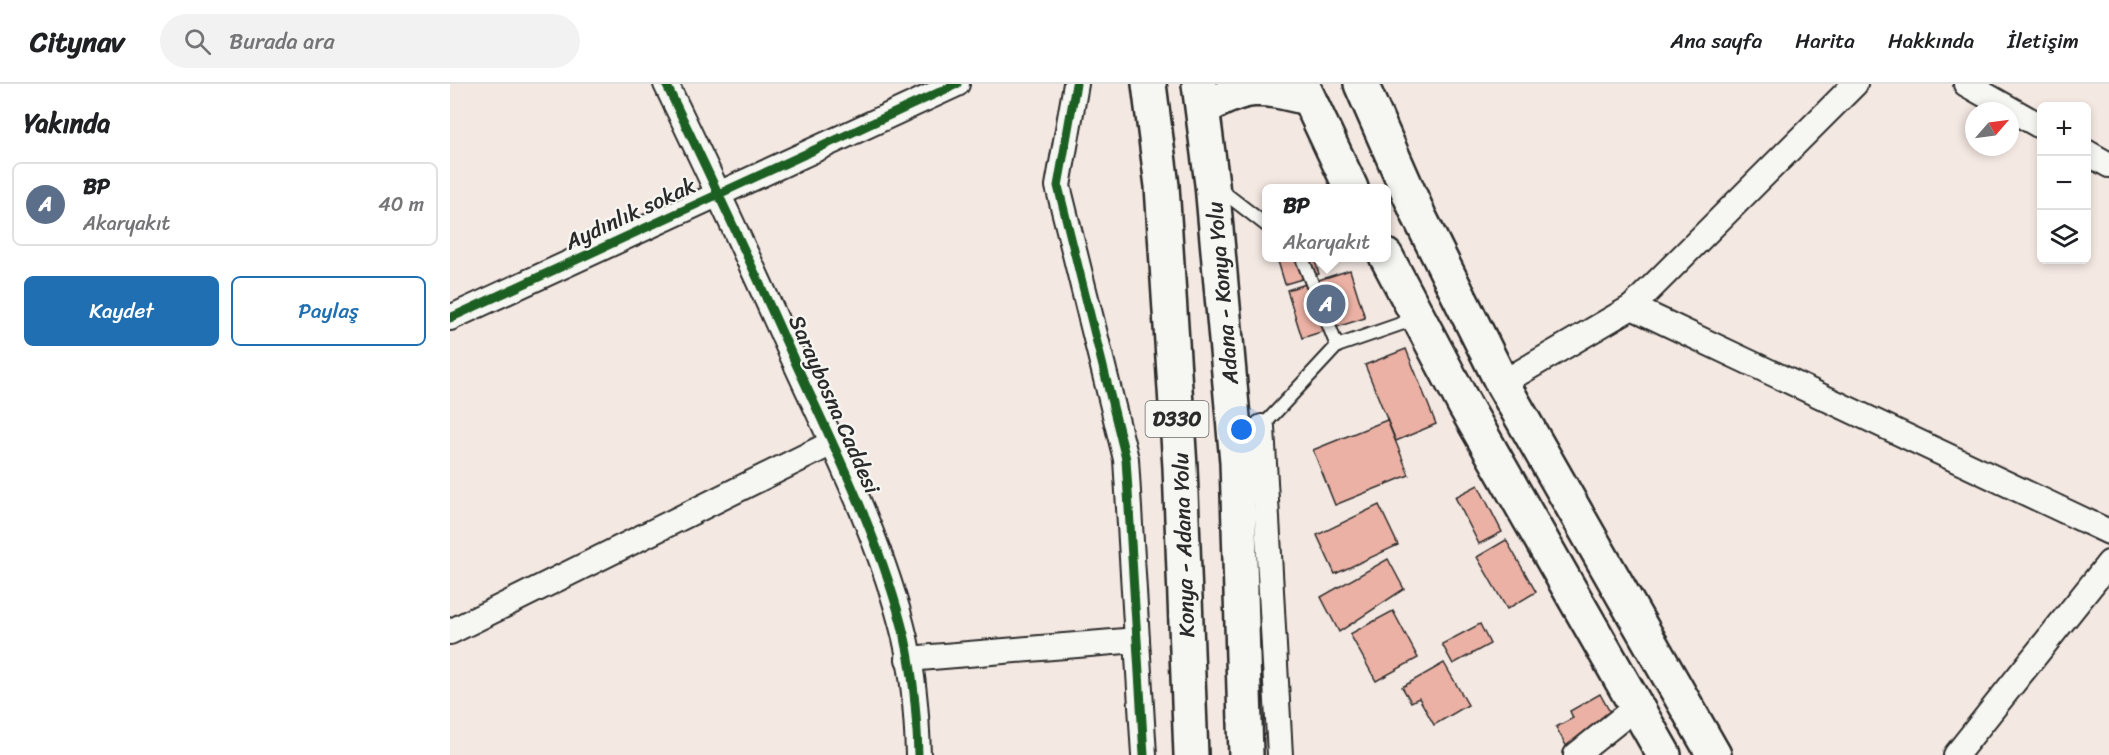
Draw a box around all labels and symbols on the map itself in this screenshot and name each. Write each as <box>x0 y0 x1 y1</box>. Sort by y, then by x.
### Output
north arrow <box>1965 102 2019 156</box>
street label: Aydınlık sokak <box>557 166 703 261</box>
street label: Adana - Konya Yolu <box>1195 200 1250 387</box>
pin: A <box>1306 282 1346 326</box>
street label: Saraybosna Caddesi <box>778 308 892 501</box>
road number: D330 <box>1146 401 1208 437</box>
your location <box>1227 415 1256 444</box>
street label: Konya - Adana Yolu <box>1161 452 1206 638</box>

